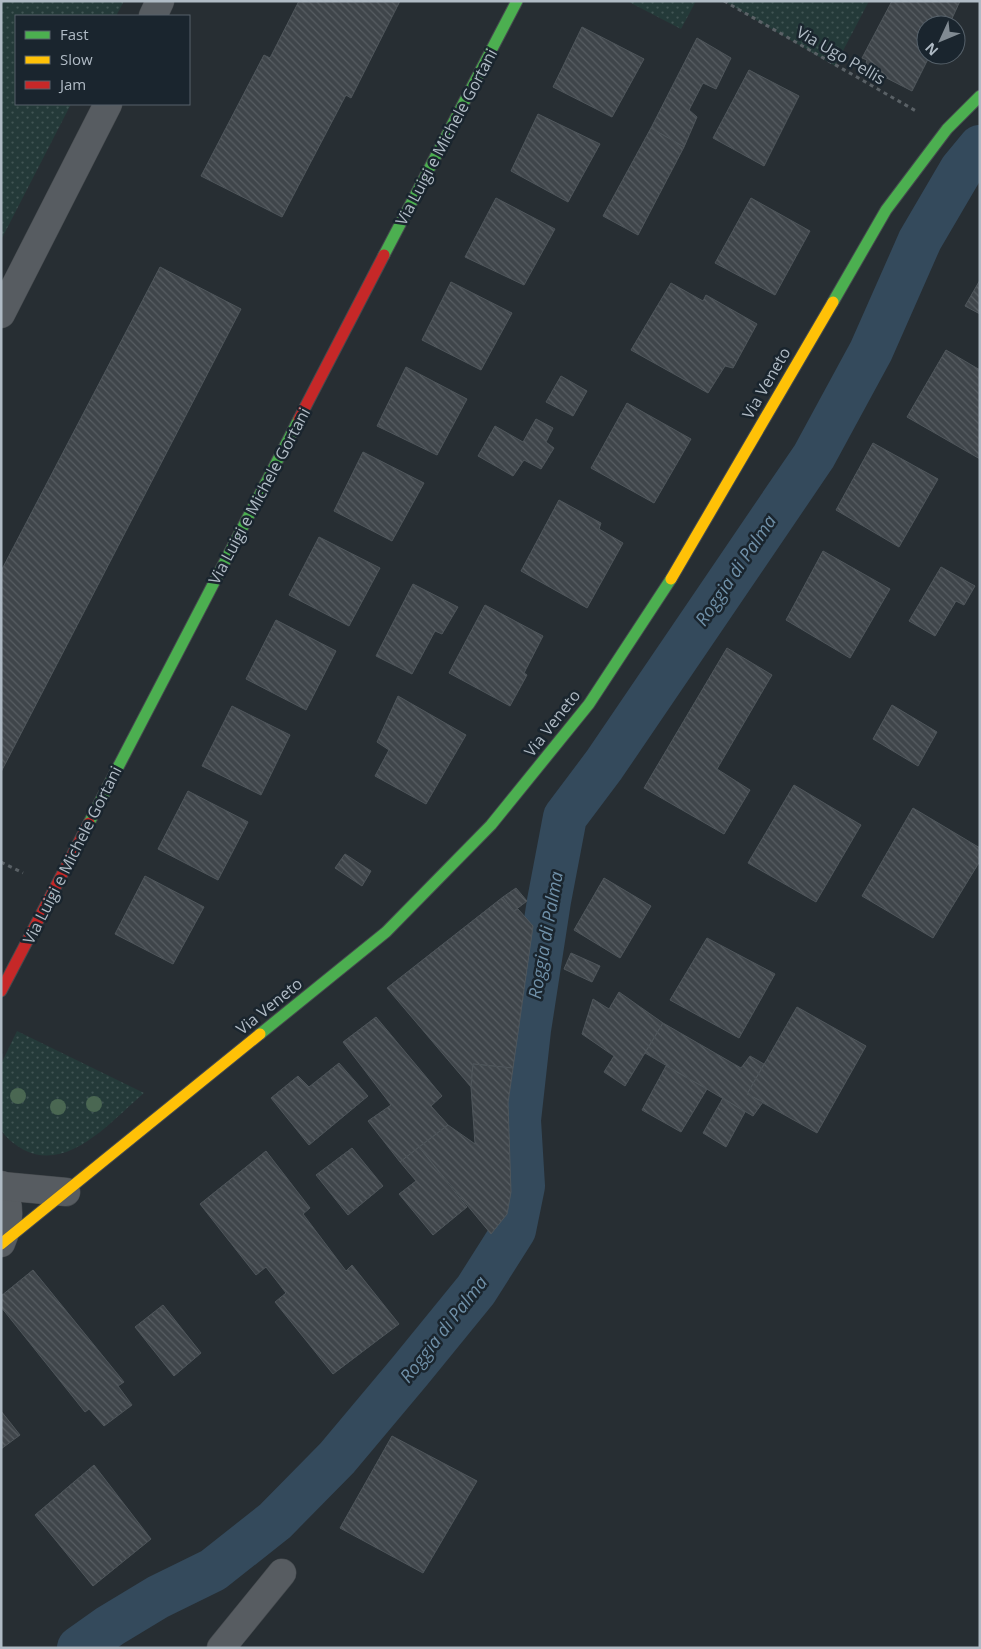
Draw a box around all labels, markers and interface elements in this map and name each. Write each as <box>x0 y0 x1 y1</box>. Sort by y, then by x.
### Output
legend <box>15 15 190 105</box>
north arrow <box>916 15 966 65</box>
street label: Via Ugo Pellis <box>793 21 889 89</box>
text: Fast <box>60 24 89 44</box>
text: N <box>920 39 942 60</box>
street label: Via Luigi e Michele Gortani <box>390 45 502 229</box>
text: Slow <box>60 49 93 69</box>
text: Jam <box>58 74 86 94</box>
street label: Via Veneto <box>737 343 795 423</box>
street label: Via Luigi e Michele Gortani <box>203 404 315 588</box>
water label: Roggia di Palma <box>689 510 781 630</box>
street label: Via Veneto <box>519 685 585 761</box>
street label: Via Luigi e Michele Gortani <box>17 762 127 948</box>
water label: Roggia di Palma <box>522 869 568 1001</box>
street label: Via Veneto <box>231 973 307 1039</box>
water label: Roggia di Palma <box>394 1271 492 1387</box>

